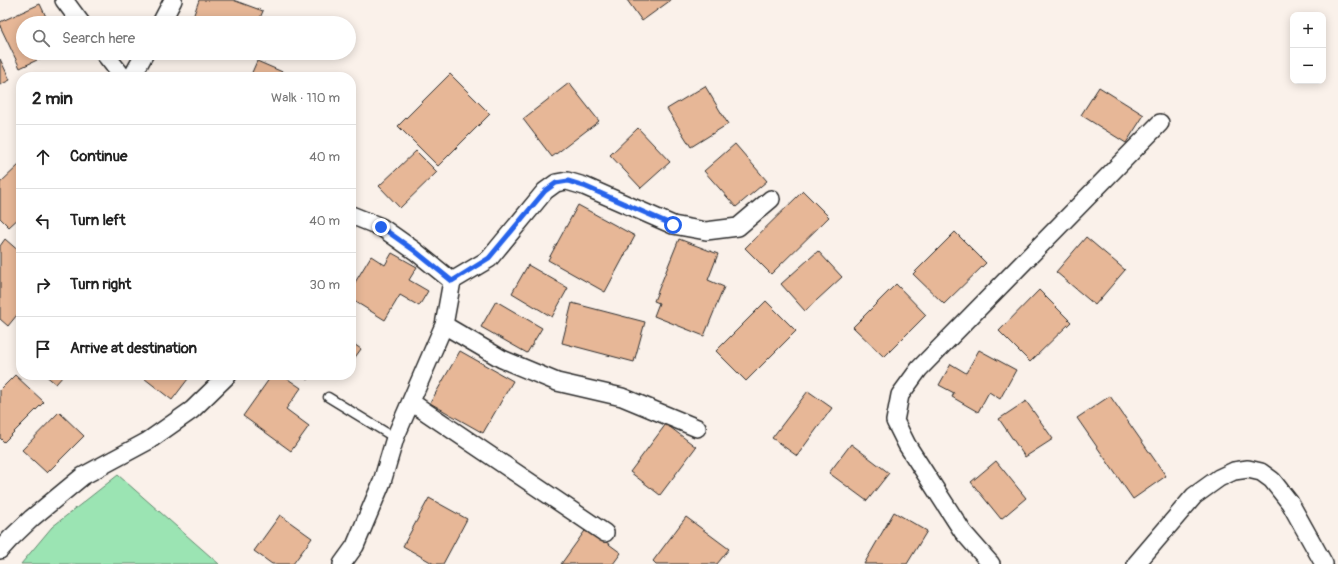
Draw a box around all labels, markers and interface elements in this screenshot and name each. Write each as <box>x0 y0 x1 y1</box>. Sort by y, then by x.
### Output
map controls <box>1290 12 1326 84</box>
button: + <box>1290 12 1326 48</box>
search box <box>16 16 356 60</box>
icon: search <box>30 27 52 49</box>
text: Search here <box>62 29 135 48</box>
button: − <box>1290 48 1326 84</box>
text: 2 min <box>32 88 73 109</box>
text: Walk · 110 m <box>271 90 340 106</box>
icon: ahead <box>32 146 54 168</box>
text: Continue <box>70 147 128 166</box>
text: 40 m <box>309 149 340 165</box>
icon: left <box>32 210 54 232</box>
text: Turn left <box>70 211 126 230</box>
text: 40 m <box>309 213 340 229</box>
route start <box>664 216 682 234</box>
route end <box>372 218 390 236</box>
icon: right <box>32 274 54 296</box>
text: Turn right <box>70 275 131 294</box>
text: 30 m <box>310 277 340 293</box>
icon: arrive <box>32 338 54 360</box>
text: Arrive at destination <box>70 339 197 358</box>

